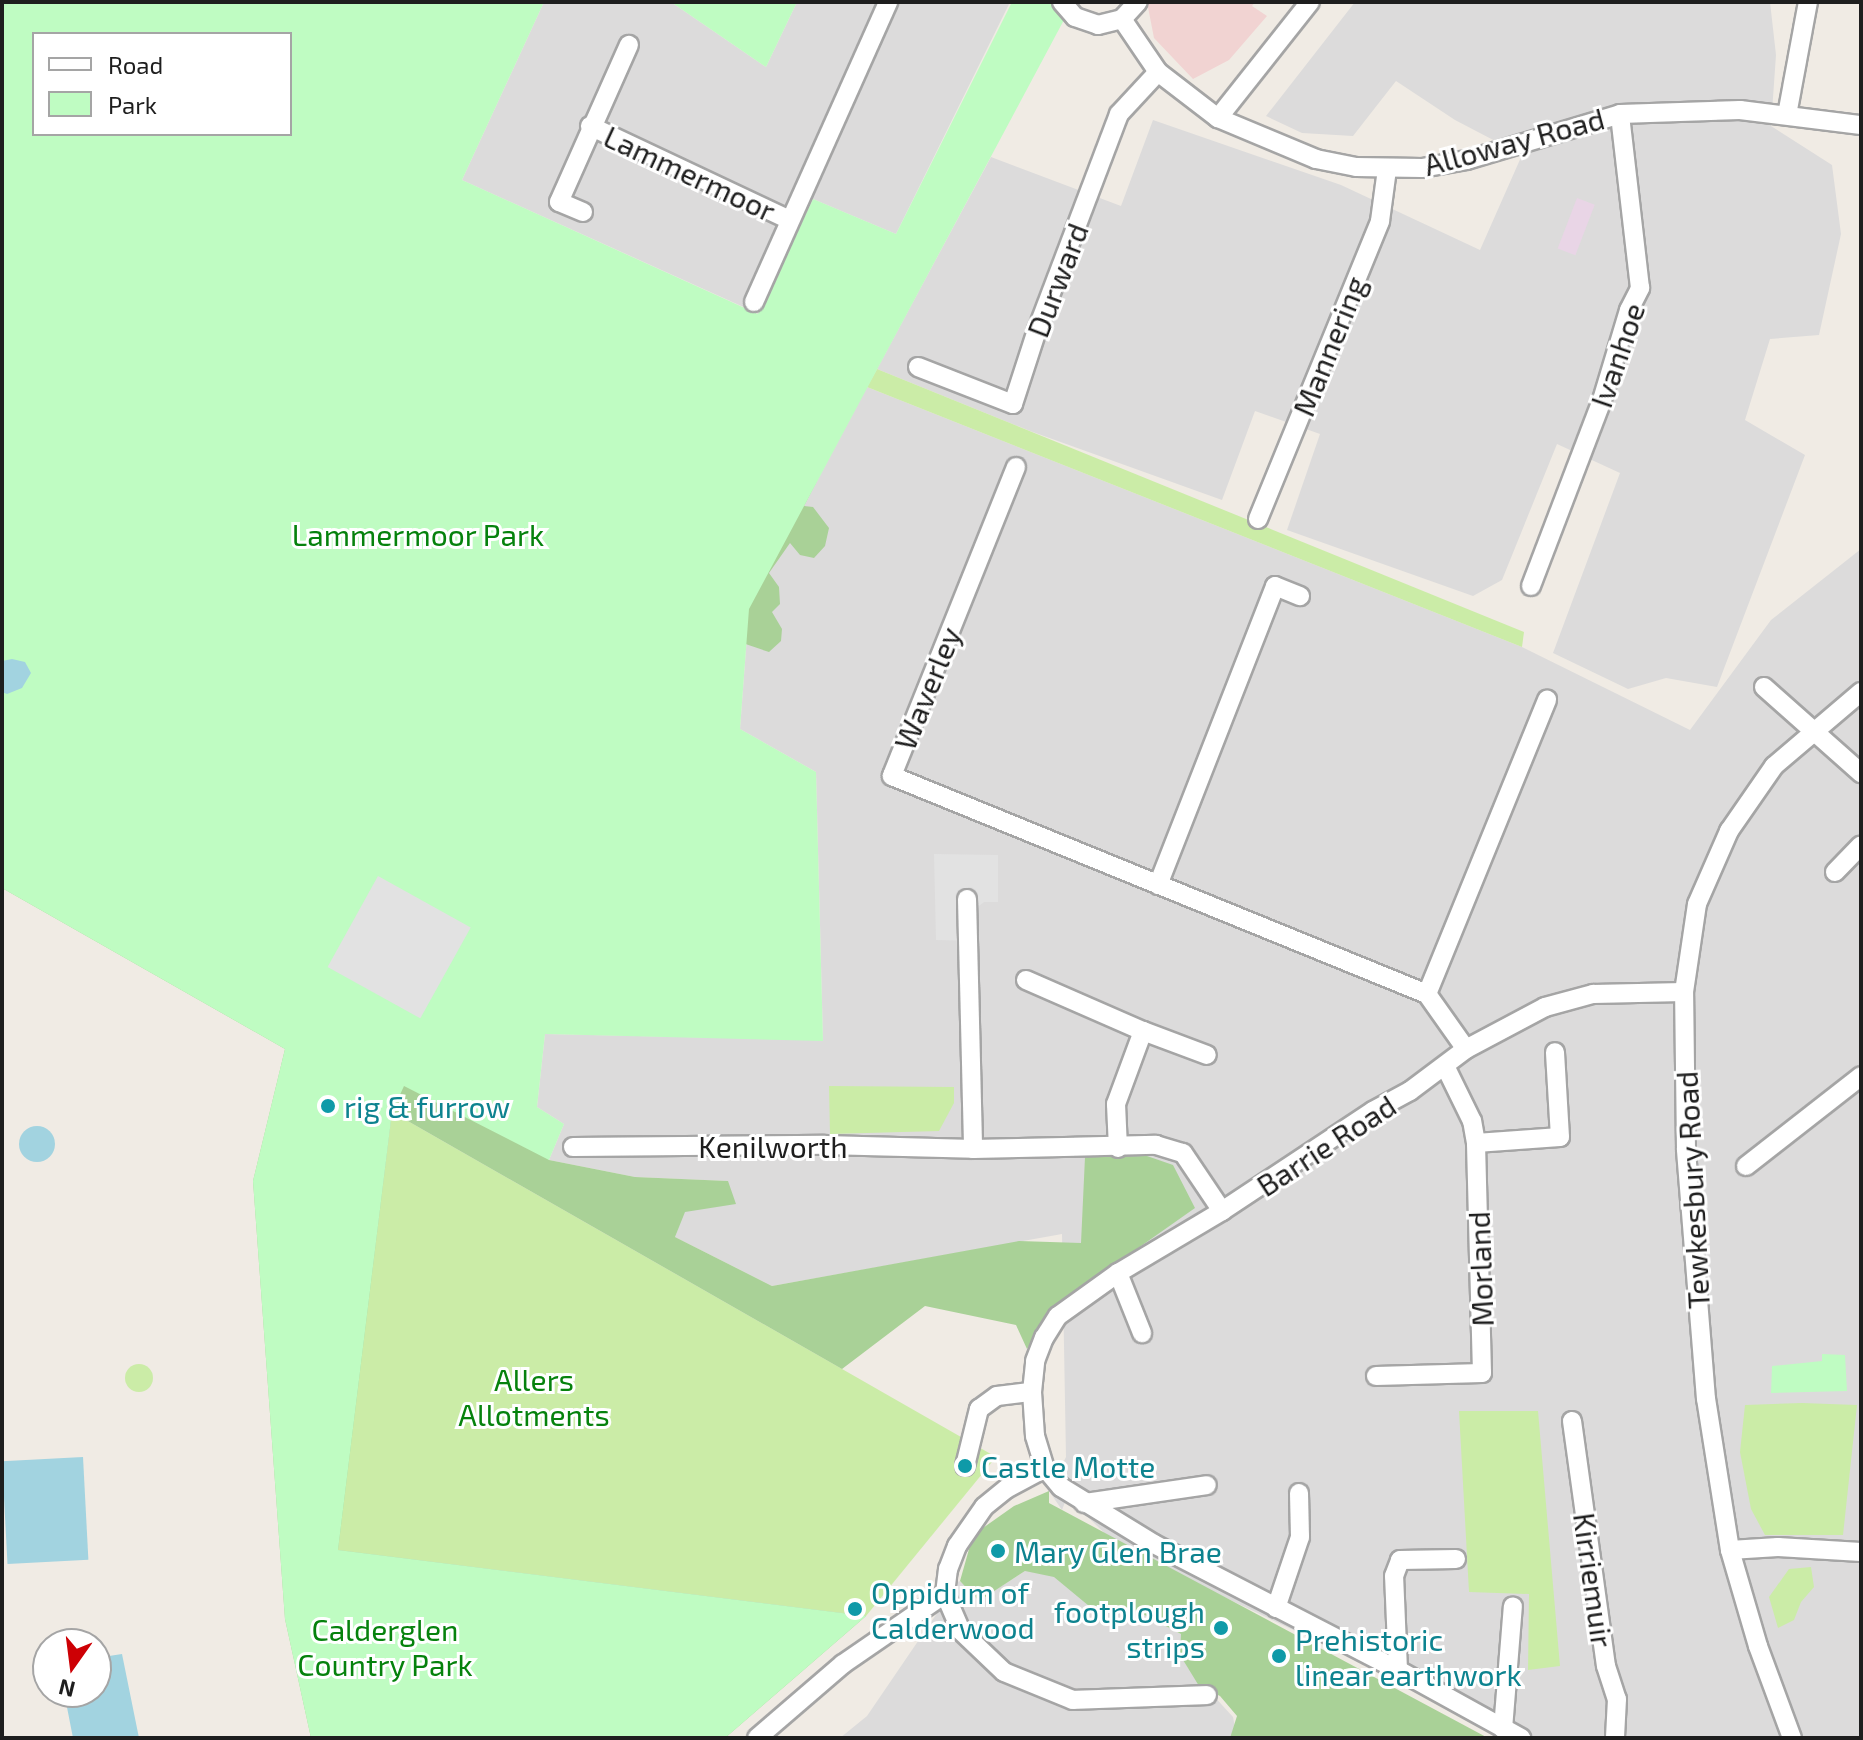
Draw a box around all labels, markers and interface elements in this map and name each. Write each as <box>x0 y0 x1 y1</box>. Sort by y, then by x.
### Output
legend <box>32 32 292 136</box>
text: Road <box>108 50 163 79</box>
text: Park <box>108 90 157 119</box>
street label: Alloway Road <box>1419 100 1609 182</box>
street label: Lammermoor <box>599 118 781 228</box>
street label: Durward <box>1019 218 1095 342</box>
street label: Mannering <box>1285 271 1373 421</box>
street label: Ivanhoe <box>1582 298 1652 412</box>
park label: Lammermoor Park <box>291 516 545 552</box>
street label: Waverley <box>886 621 968 755</box>
street label: Tewkesbury Road <box>1668 1070 1716 1310</box>
street label: Barrie Road <box>1250 1087 1402 1203</box>
place label: rig & furrow <box>344 1088 511 1124</box>
marker: rig & furrow <box>319 1097 337 1115</box>
street label: Kenilworth <box>698 1128 848 1164</box>
street label: Morland <box>1460 1211 1500 1327</box>
park label: Allers Allotments <box>458 1361 610 1432</box>
place label: Castle Motte <box>981 1448 1155 1484</box>
marker: Castle Motte <box>956 1457 974 1475</box>
street label: Kirriemuir <box>1567 1510 1621 1650</box>
place label: Mary Glen Brae <box>1014 1533 1223 1569</box>
marker: Mary Glen Brae <box>989 1542 1007 1560</box>
place label: Oppidum of Calderwood <box>871 1574 1035 1644</box>
place label: footplough strips <box>1054 1593 1205 1664</box>
marker: Oppidum of Calderwood <box>846 1600 864 1618</box>
park label: Calderglen Country Park <box>297 1611 473 1682</box>
marker: footplough strips <box>1212 1619 1230 1637</box>
place label: Prehistoric linear earthwork <box>1295 1621 1523 1692</box>
north arrow <box>32 1628 112 1708</box>
marker: Prehistoric linear earthwork <box>1270 1647 1288 1665</box>
text: N <box>56 1675 78 1704</box>

